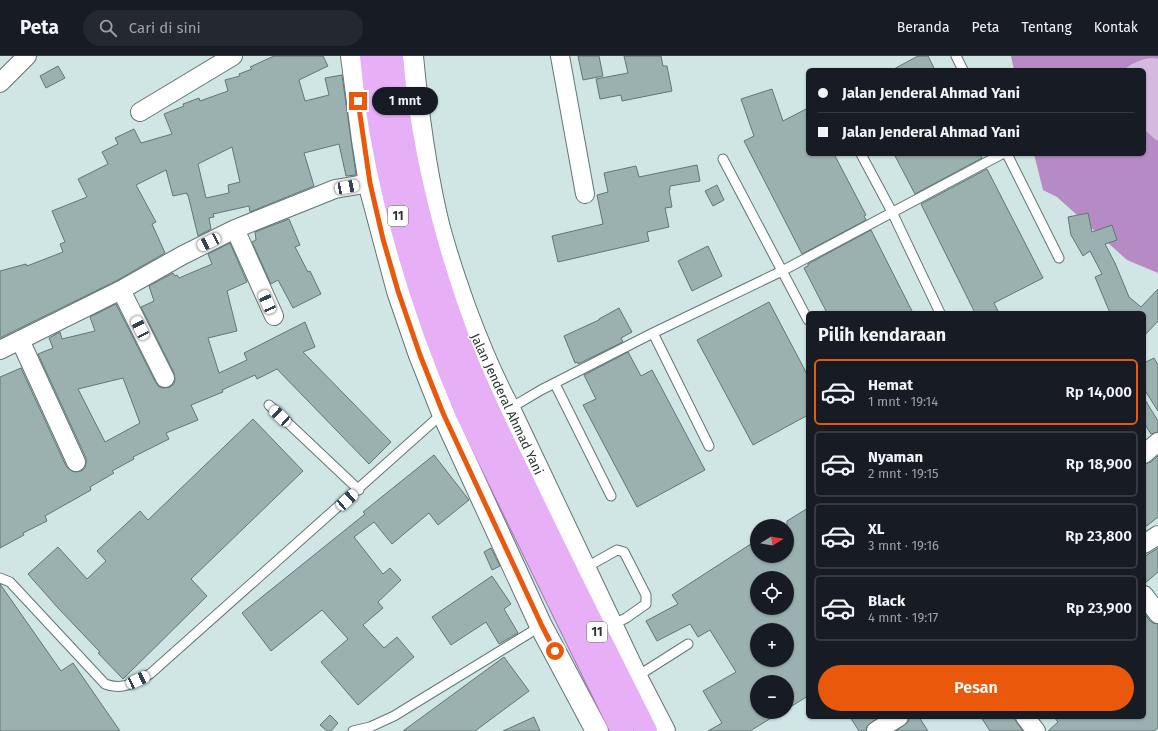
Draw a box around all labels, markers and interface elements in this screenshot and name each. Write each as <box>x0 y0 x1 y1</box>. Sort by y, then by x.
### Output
search box <box>83 10 363 46</box>
text: Peta <box>20 16 59 39</box>
icon: search <box>97 17 119 39</box>
text: Cari di sini <box>129 19 201 37</box>
text: Beranda <box>897 19 950 36</box>
text: Peta <box>972 19 999 36</box>
text: Tentang <box>1021 19 1072 36</box>
text: Kontak <box>1094 19 1138 36</box>
text: Jalan Jenderal Ahmad Yani <box>842 84 1020 102</box>
callout: 1 mnt <box>372 87 438 115</box>
route end <box>349 92 367 110</box>
text: 1 mnt <box>389 93 421 108</box>
text: Jalan Jenderal Ahmad Yani <box>842 123 1020 141</box>
car <box>334 179 360 195</box>
road number: 11 <box>388 206 408 226</box>
car <box>196 231 222 253</box>
car <box>257 289 277 315</box>
car <box>129 315 151 341</box>
text: Pilih kendaraan <box>818 324 946 346</box>
street label: Jalan Jenderal Ahmad Yani <box>468 331 546 477</box>
icon: car <box>820 374 856 410</box>
text: Hemat <box>868 376 913 394</box>
text: Rp 14,000 <box>1066 383 1132 401</box>
text: 1 mnt · 19:14 <box>868 394 938 409</box>
car <box>267 403 293 429</box>
icon: car <box>820 446 856 482</box>
text: Nyaman <box>868 448 923 466</box>
text: Rp 18,900 <box>1066 455 1132 473</box>
text: 2 mnt · 19:15 <box>868 466 939 481</box>
car <box>334 488 360 512</box>
icon: car <box>820 518 856 554</box>
north arrow <box>750 519 794 563</box>
map controls <box>750 519 794 719</box>
text: XL <box>868 520 884 538</box>
text: Rp 23,800 <box>1065 527 1132 545</box>
text: 3 mnt · 19:16 <box>868 538 939 553</box>
button: locate <box>750 571 794 615</box>
icon: car <box>820 590 856 626</box>
text: Black <box>868 592 905 610</box>
text: Rp 23,900 <box>1066 599 1132 617</box>
text: 4 mnt · 19:17 <box>868 610 938 625</box>
road number: 11 <box>587 622 607 642</box>
button: + <box>750 623 794 667</box>
route start <box>546 642 564 660</box>
button: Pesan <box>818 665 1134 711</box>
car <box>125 669 151 691</box>
button: − <box>750 675 794 719</box>

